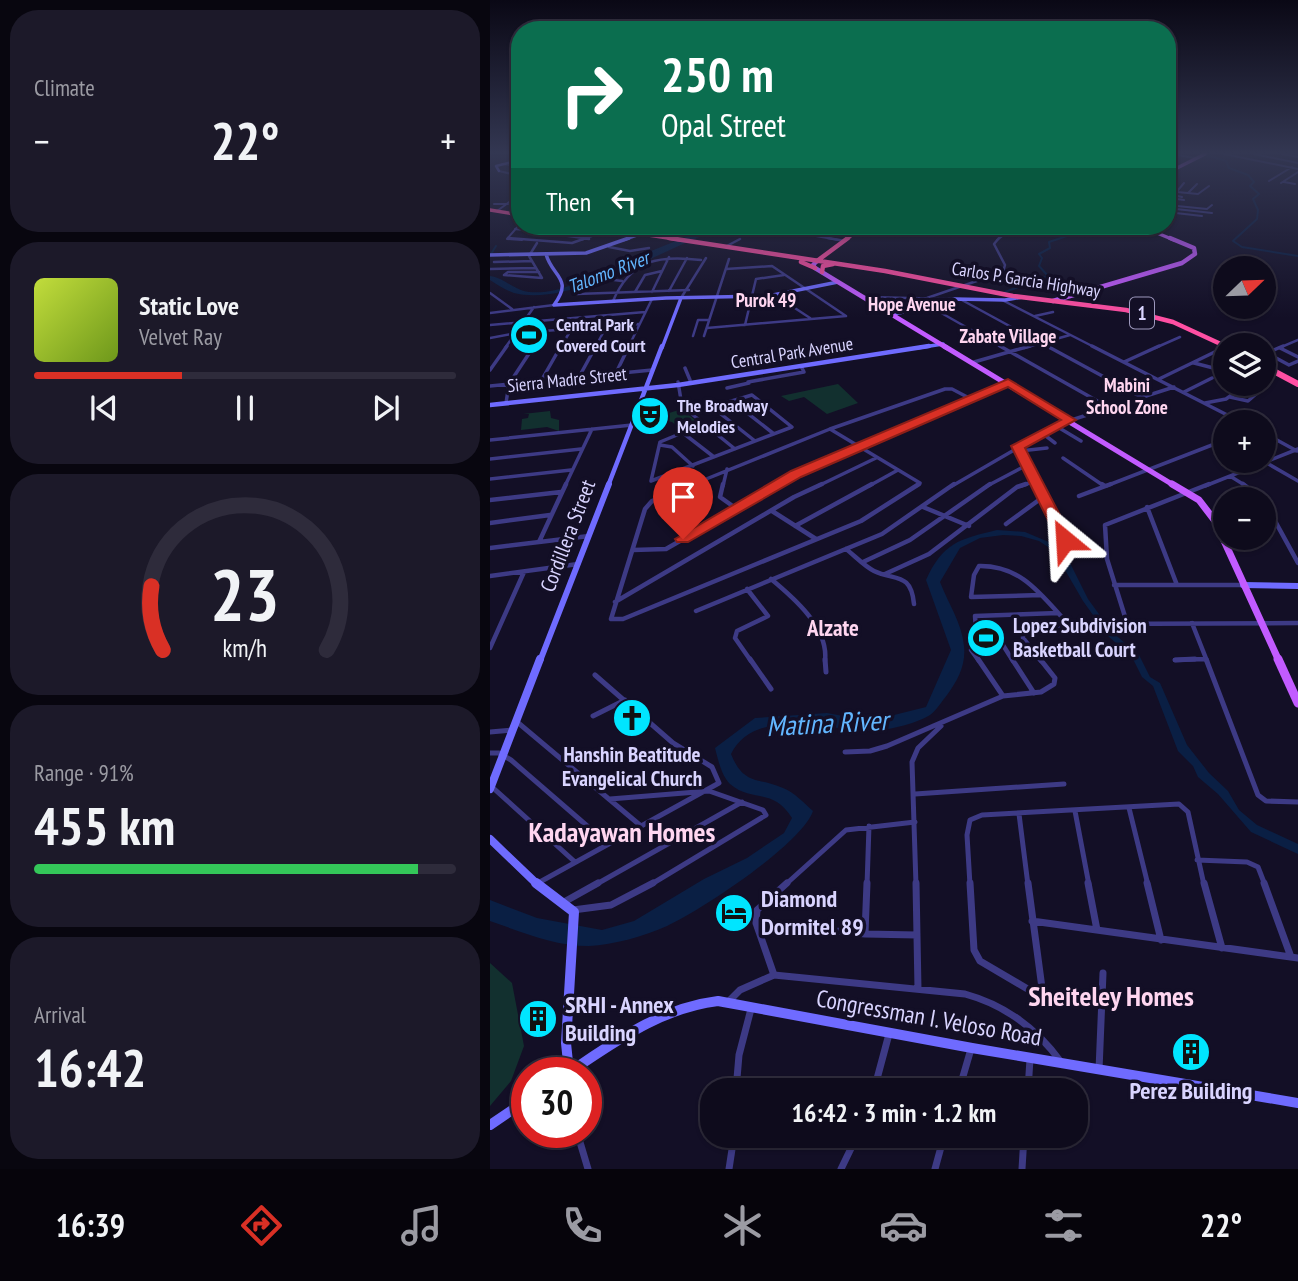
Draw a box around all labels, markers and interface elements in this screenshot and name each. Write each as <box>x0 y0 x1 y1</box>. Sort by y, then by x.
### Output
text: 250 m <box>661 42 774 106</box>
icon: right <box>546 49 637 140</box>
text: Climate <box>34 73 95 102</box>
text: Opal Street <box>661 104 786 146</box>
text: 22° <box>211 107 279 174</box>
text: − <box>34 116 50 165</box>
text: + <box>440 116 456 165</box>
icon: left <box>605 182 643 220</box>
text: Then <box>546 185 591 218</box>
water label: Talomo River <box>564 244 655 299</box>
street label: Carlos P. Garcia Highway <box>950 256 1102 303</box>
north arrow <box>1213 256 1276 318</box>
map controls <box>1213 256 1276 550</box>
district label: Purok 49 <box>736 288 796 312</box>
text: Static Love <box>139 289 239 322</box>
district label: Hope Avenue <box>868 292 956 316</box>
road number: 1 <box>1130 298 1154 328</box>
place label: Central Park Covered Court <box>556 313 646 357</box>
sports icon: Central Park Covered Court <box>508 314 550 356</box>
text: Velvet Ray <box>139 322 222 351</box>
district label: Zabate Village <box>960 324 1057 348</box>
street label: Central Park Avenue <box>729 332 855 374</box>
button: layers <box>1213 333 1276 396</box>
street label: Sierra Madre Street <box>506 362 628 397</box>
district label: Mabini School Zone <box>1086 373 1168 419</box>
icon: previous <box>85 389 123 427</box>
icon: pause <box>226 389 264 427</box>
icon: next <box>367 389 405 427</box>
place label: The Broadway Melodies <box>677 394 769 438</box>
theatre icon: The Broadway Melodies <box>629 395 671 437</box>
button: + <box>1213 410 1276 473</box>
pin <box>653 467 713 539</box>
street label: Cordillera Street <box>534 476 601 596</box>
icon: arrive <box>664 478 702 516</box>
button: − <box>1213 487 1276 550</box>
position arrow <box>1028 503 1102 577</box>
text: 23 <box>210 547 280 641</box>
place label: Lopez Subdivision Basketball Court <box>1013 612 1147 663</box>
district label: Alzate <box>806 613 859 642</box>
sports icon: Lopez Subdivision Basketball Court <box>965 617 1007 659</box>
text: km/h <box>223 632 267 664</box>
church icon: Hanshin Beatitude Evangelical Church <box>611 697 653 739</box>
water label: Matina River <box>765 701 893 744</box>
place label: Hanshin Beatitude Evangelical Church <box>562 741 702 792</box>
text: Range · 91% <box>34 758 134 787</box>
text: 455 km <box>34 792 175 859</box>
district label: Kadayawan Homes <box>529 813 716 850</box>
place label: Diamond Dormitel 89 <box>761 883 864 942</box>
hotel icon: Diamond Dormitel 89 <box>713 892 755 934</box>
district label: Sheiteley Homes <box>1028 977 1194 1014</box>
street label: Congressman I. Veloso Road <box>814 982 1044 1053</box>
place label: SRHI - Annex Building <box>565 989 674 1048</box>
building icon: SRHI - Annex Building <box>517 998 559 1040</box>
text: Arrival <box>34 1000 86 1029</box>
building icon: Perez Building <box>1170 1031 1212 1073</box>
text: 16:42 <box>34 1034 146 1101</box>
speed limit sign: 30 <box>511 1057 602 1148</box>
place label: Perez Building <box>1130 1075 1252 1106</box>
text: 16:42 · 3 min · 1.2 km <box>792 1096 996 1129</box>
icon: directions <box>237 1201 286 1250</box>
icon: music <box>397 1201 446 1250</box>
icon: phone <box>558 1201 607 1250</box>
icon: climate <box>718 1201 767 1250</box>
icon: car <box>879 1201 928 1250</box>
icon: filters <box>1039 1201 1088 1250</box>
text: 16:39 <box>56 1204 125 1246</box>
text: 22° <box>1200 1204 1242 1246</box>

